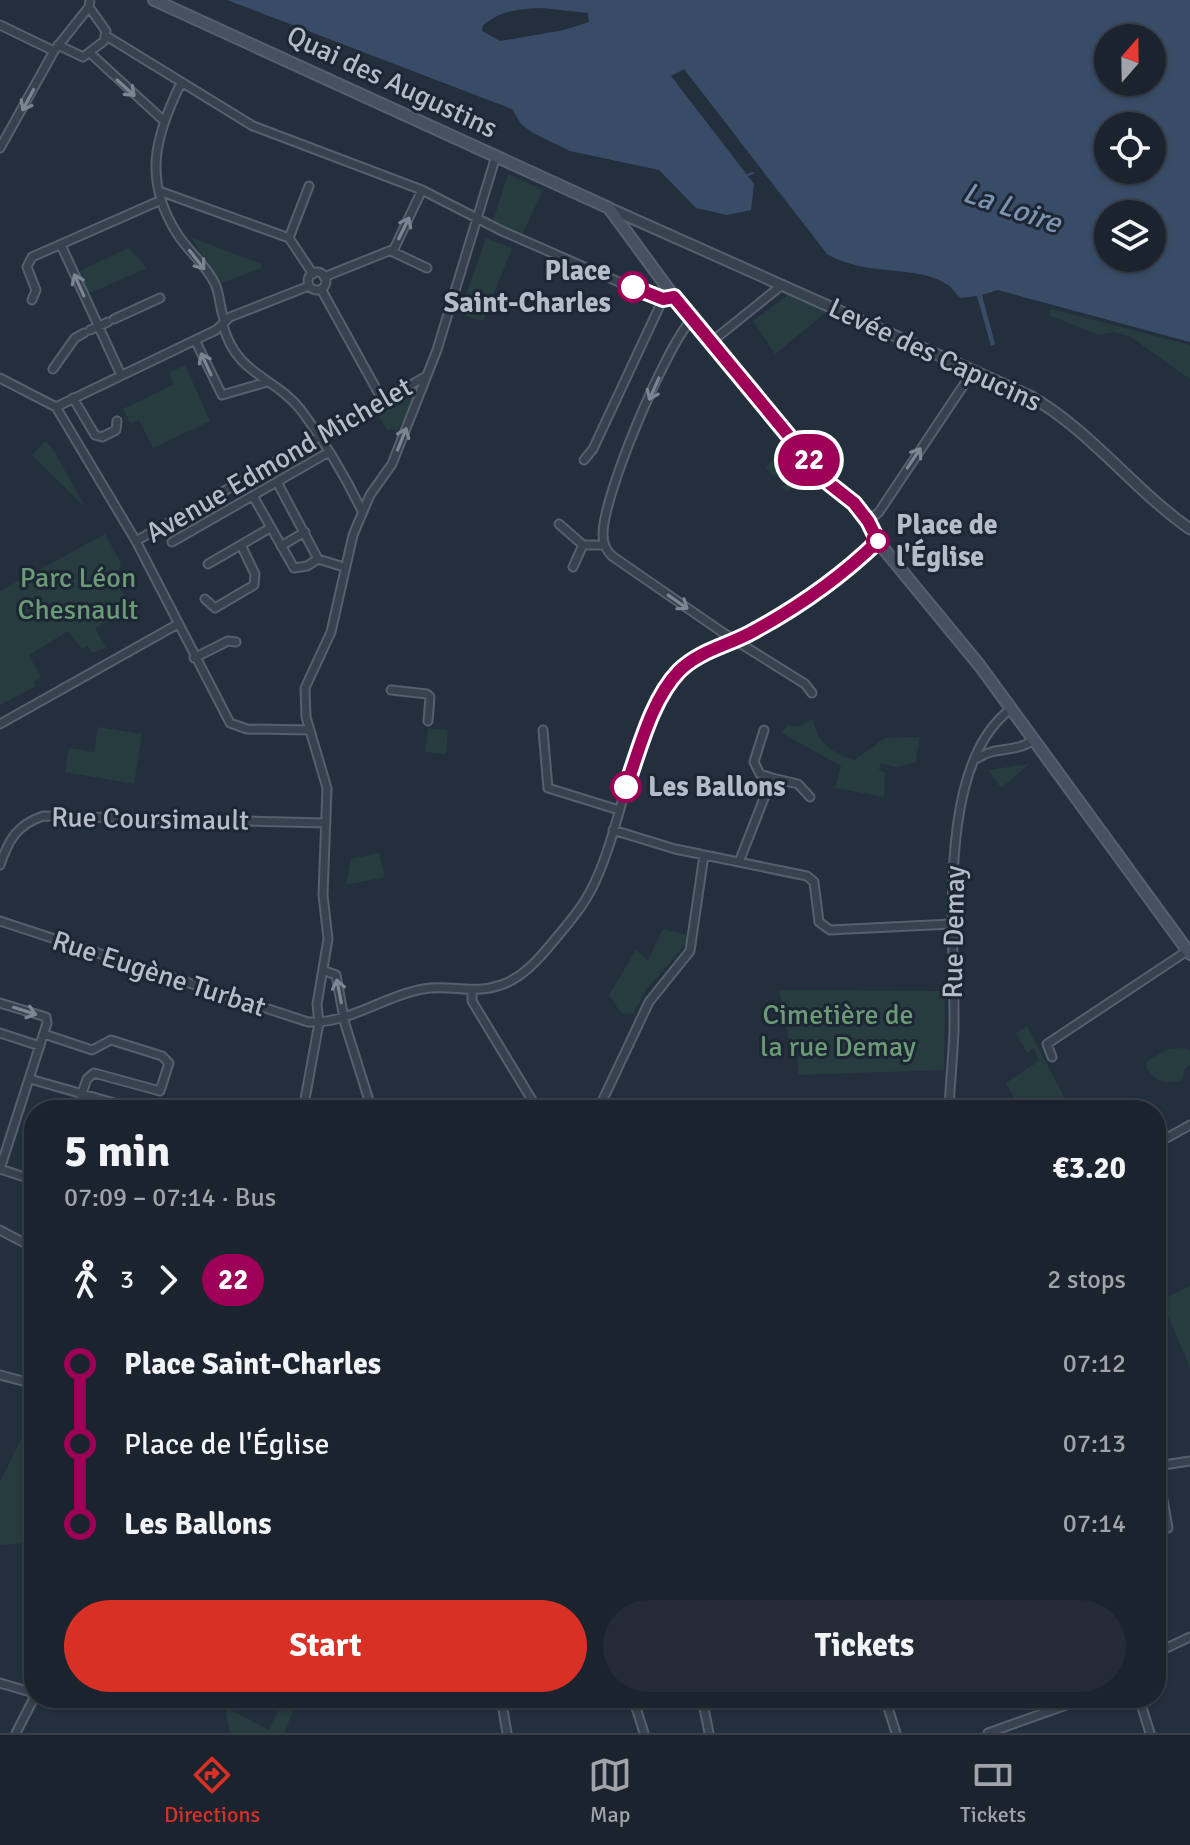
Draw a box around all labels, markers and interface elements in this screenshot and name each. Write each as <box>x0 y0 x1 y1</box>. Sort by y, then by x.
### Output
street label: Quai des Augustins <box>281 18 503 146</box>
north arrow <box>1094 24 1166 96</box>
map controls <box>1094 24 1166 272</box>
one-way arrow <box>115 79 135 97</box>
one-way arrow <box>19 87 35 111</box>
button: locate <box>1094 112 1166 184</box>
water label: La Loire <box>958 174 1068 243</box>
button: layers <box>1094 200 1166 272</box>
one-way arrow <box>397 217 413 241</box>
one-way arrow <box>188 249 205 270</box>
place label: Place Saint-Charles <box>444 254 611 320</box>
marker: Place Saint-Charles <box>618 272 648 302</box>
one-way arrow <box>70 273 85 298</box>
street label: Levée des Capucins <box>823 291 1047 419</box>
one-way arrow <box>198 352 213 376</box>
street label: Avenue Edmond Michelet <box>140 370 418 550</box>
one-way arrow <box>646 376 661 401</box>
one-way arrow <box>396 427 410 452</box>
line badge: 22 <box>773 434 845 486</box>
text: 22 <box>794 443 824 477</box>
one-way arrow <box>906 448 922 470</box>
place label: Place de l'Église <box>896 508 998 574</box>
marker: Place de l'Église <box>867 530 889 552</box>
park label: Parc Léon Chesnault <box>18 561 139 627</box>
one-way arrow <box>667 593 689 610</box>
place label: Les Ballons <box>648 770 786 804</box>
marker: Les Ballons <box>611 772 641 802</box>
street label: Rue Coursimault <box>51 800 249 838</box>
street label: Rue Demay <box>936 865 972 999</box>
street label: Rue Eugène Turbat <box>48 923 270 1025</box>
one-way arrow <box>330 979 345 1004</box>
park label: Cimetière de la rue Demay <box>760 998 916 1064</box>
one-way arrow <box>12 1004 38 1019</box>
text: 5 min <box>64 1125 170 1179</box>
text: €3.20 <box>1053 1150 1126 1187</box>
text: 07:09 – 07:14 · Bus <box>64 1182 276 1214</box>
icon: walk <box>64 1258 108 1302</box>
icon: forward <box>146 1258 190 1302</box>
text: 22 <box>218 1263 248 1297</box>
text: 3 <box>120 1264 134 1296</box>
text: 2 stops <box>1047 1264 1126 1296</box>
text: Place Saint-Charles <box>124 1346 381 1383</box>
text: 07:12 <box>1063 1348 1126 1380</box>
text: Place de l'Église <box>124 1426 330 1463</box>
text: 07:13 <box>1063 1428 1126 1460</box>
text: Les Ballons <box>124 1506 272 1543</box>
text: 07:14 <box>1063 1508 1126 1540</box>
button: Start <box>64 1600 587 1692</box>
button: Tickets <box>603 1600 1126 1692</box>
tab: Directions <box>164 1753 260 1828</box>
tab: Map <box>588 1753 632 1828</box>
tab: Tickets <box>960 1753 1026 1828</box>

